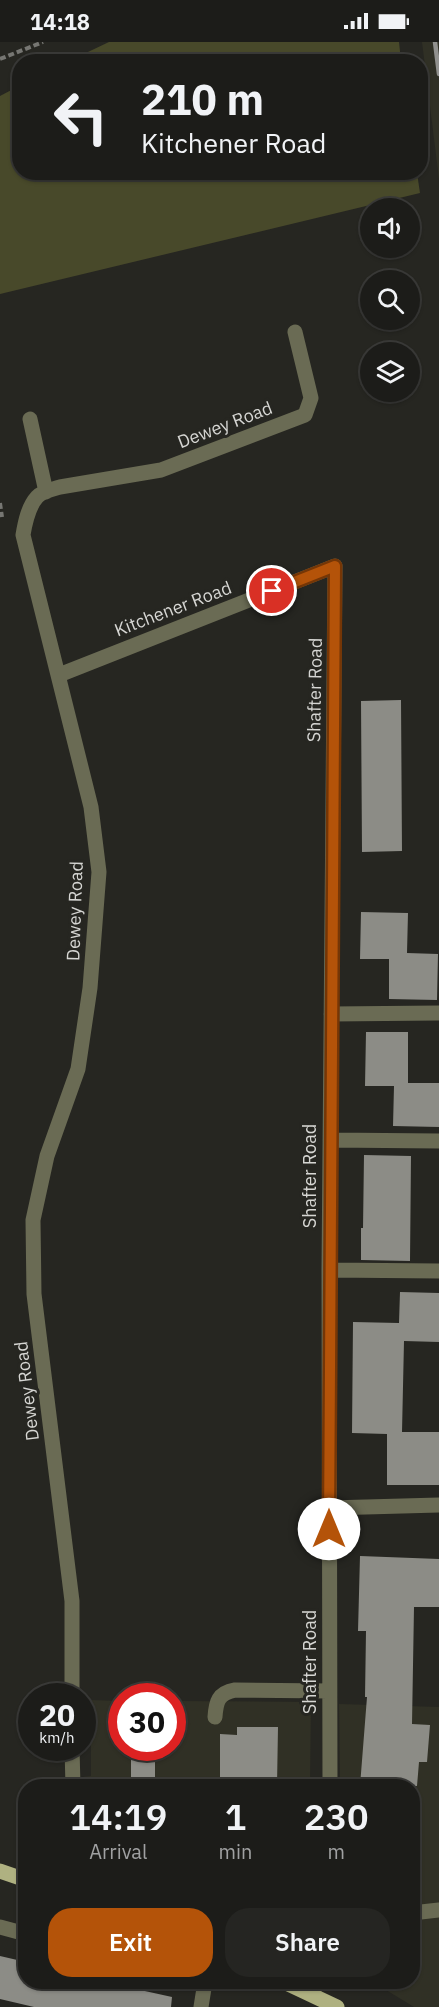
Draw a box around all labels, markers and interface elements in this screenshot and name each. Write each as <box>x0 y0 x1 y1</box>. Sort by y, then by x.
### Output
text: 14:18 <box>30 7 90 36</box>
text: 210 m <box>141 72 264 127</box>
icon: left <box>42 78 120 156</box>
text: Kitchener Road <box>141 125 327 160</box>
map controls <box>360 198 420 402</box>
button: sound <box>360 198 420 258</box>
button: search <box>360 270 420 330</box>
button: layers <box>360 342 420 402</box>
street label: Dewey Road <box>174 396 276 453</box>
pin <box>246 565 297 616</box>
icon: arrive <box>255 574 288 607</box>
street label: Kitchener Road <box>111 576 235 641</box>
street label: Shafter Road <box>302 638 327 742</box>
street label: Dewey Road <box>61 861 88 961</box>
street label: Shafter Road <box>298 1124 321 1228</box>
street label: Dewey Road <box>9 1340 44 1442</box>
position arrow <box>297 1497 361 1561</box>
street label: Shafter Road <box>298 1610 321 1714</box>
speed limit sign: 30 <box>108 1683 186 1761</box>
text: 20 <box>39 1695 75 1734</box>
text: km/h <box>39 1728 75 1747</box>
text: 14:19 <box>69 1793 167 1840</box>
text: 1 <box>225 1793 246 1840</box>
text: 230 <box>304 1793 369 1840</box>
text: Arrival <box>89 1838 147 1865</box>
text: min <box>219 1838 252 1865</box>
text: m <box>327 1838 345 1865</box>
button: Exit <box>48 1908 213 1977</box>
button: Share <box>225 1908 390 1977</box>

